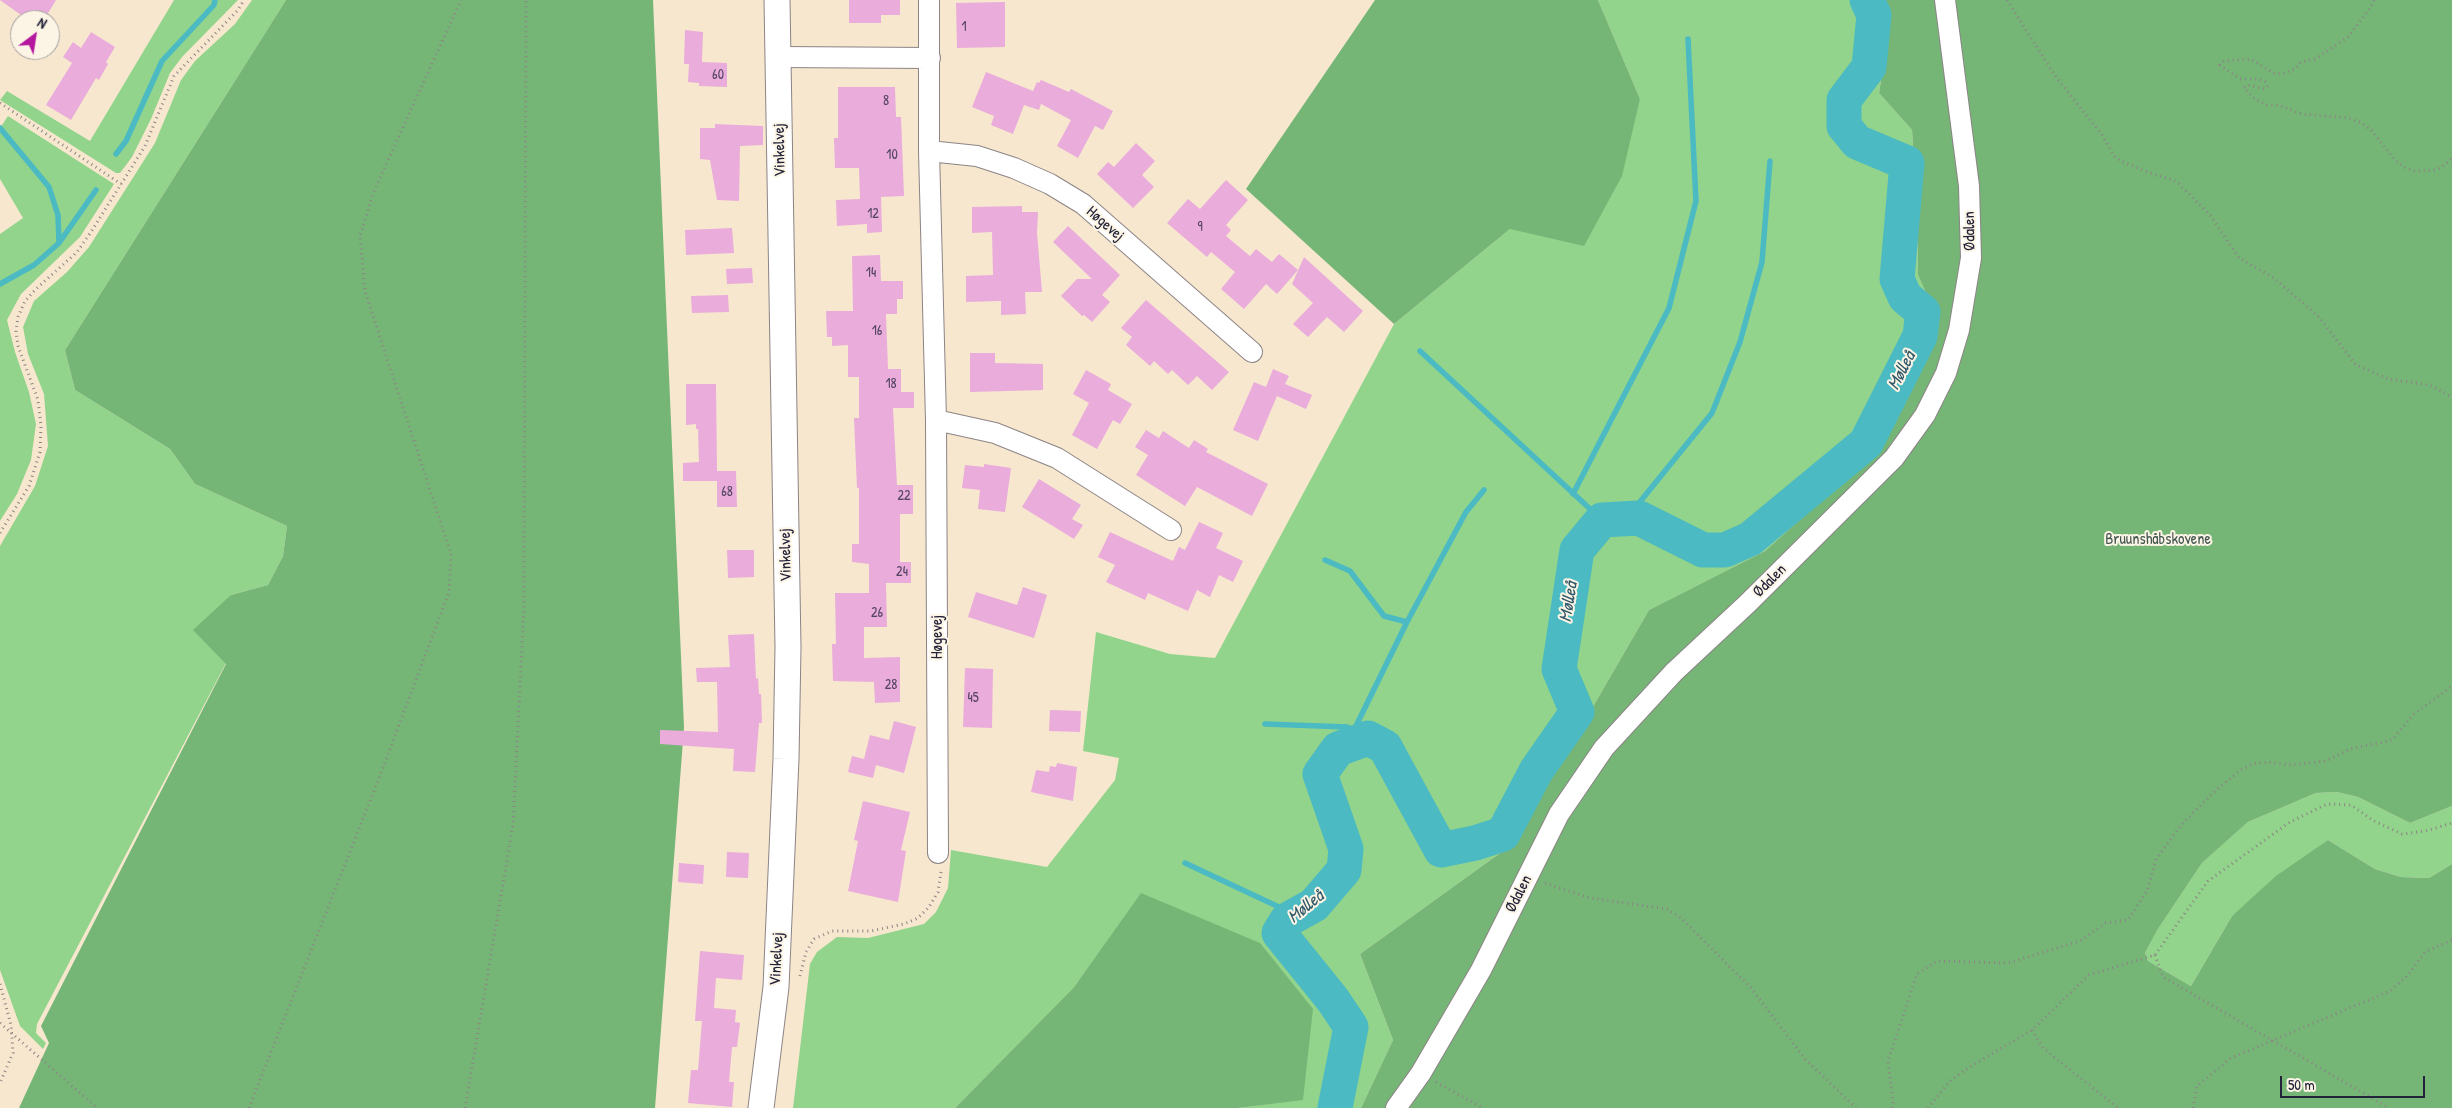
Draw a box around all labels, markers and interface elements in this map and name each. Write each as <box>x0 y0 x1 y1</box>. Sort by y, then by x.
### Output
north arrow <box>10 10 60 60</box>
text: N <box>34 13 51 33</box>
house number: 1 <box>961 19 967 35</box>
house number: 60 <box>712 67 724 83</box>
house number: 8 <box>883 93 889 109</box>
street label: Vinkelvej <box>770 123 790 177</box>
house number: 10 <box>886 147 898 163</box>
street label: Høgevej <box>1082 202 1128 246</box>
house number: 12 <box>867 206 879 222</box>
street label: Ødalen <box>1960 211 1980 251</box>
house number: 9 <box>1197 219 1203 235</box>
house number: 14 <box>866 265 876 281</box>
house number: 16 <box>872 323 882 339</box>
water label: Mølleå <box>1883 348 1921 394</box>
house number: 18 <box>885 376 897 392</box>
house number: 68 <box>721 484 733 500</box>
house number: 22 <box>897 488 911 504</box>
street label: Vinkelvej <box>776 528 796 582</box>
park label: Bruunshåbskovene <box>2105 530 2211 550</box>
street label: Ødalen <box>1749 560 1791 602</box>
house number: 24 <box>896 564 908 580</box>
water label: Mølleå <box>1555 580 1583 624</box>
house number: 26 <box>871 605 883 621</box>
street label: Høgevej <box>928 615 948 659</box>
house number: 28 <box>885 677 897 693</box>
house number: 45 <box>967 690 979 706</box>
street label: Ødalen <box>1501 872 1537 916</box>
water label: Mølleå <box>1284 886 1328 928</box>
street label: Vinkelvej <box>766 932 788 986</box>
scale bar <box>2282 1066 2427 1098</box>
text: 50 m <box>2288 1074 2315 1095</box>

